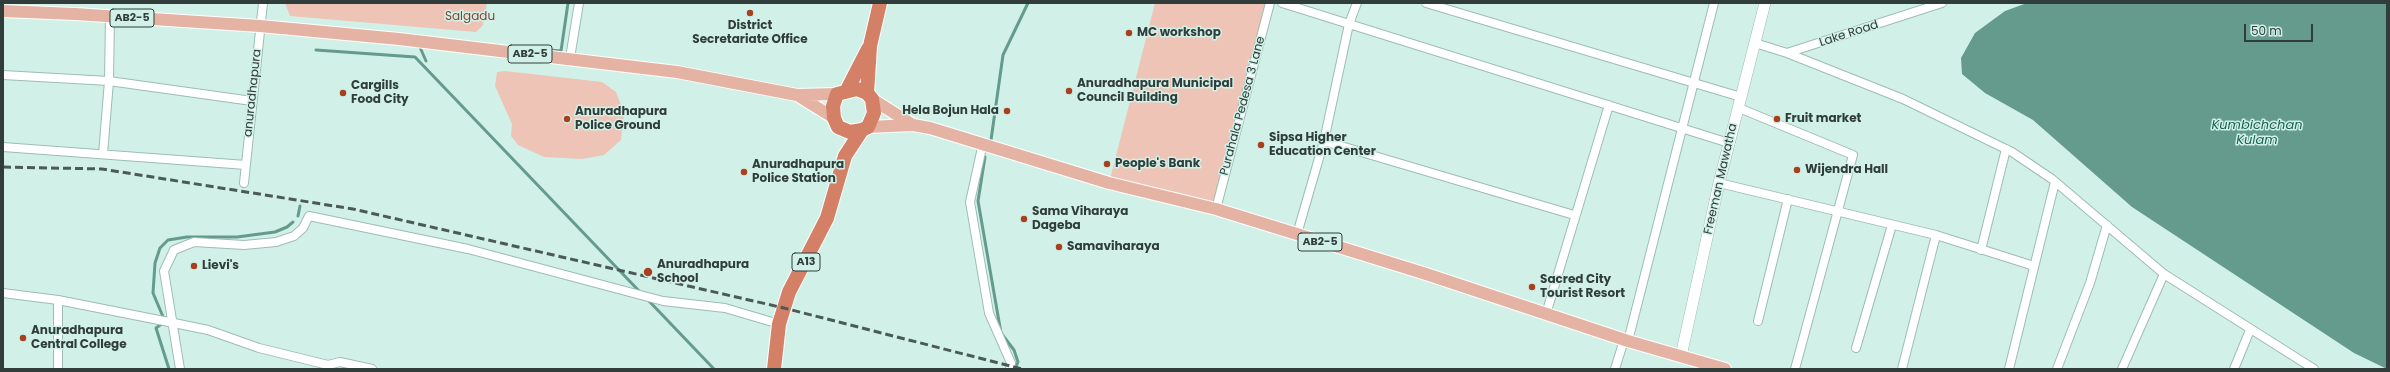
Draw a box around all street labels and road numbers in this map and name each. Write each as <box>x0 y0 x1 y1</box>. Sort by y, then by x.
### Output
road number: AB2-5 <box>110 9 154 27</box>
street label: Lake Road <box>1818 18 1880 50</box>
street label: Purahala Pedesa 3 Lane <box>1217 35 1269 177</box>
road number: AB2-5 <box>508 45 552 63</box>
street label: anuradhapura <box>241 48 265 138</box>
street label: Freeman Mawatha <box>1701 122 1741 236</box>
road number: AB2-5 <box>1298 233 1342 251</box>
road number: A13 <box>792 253 820 271</box>

